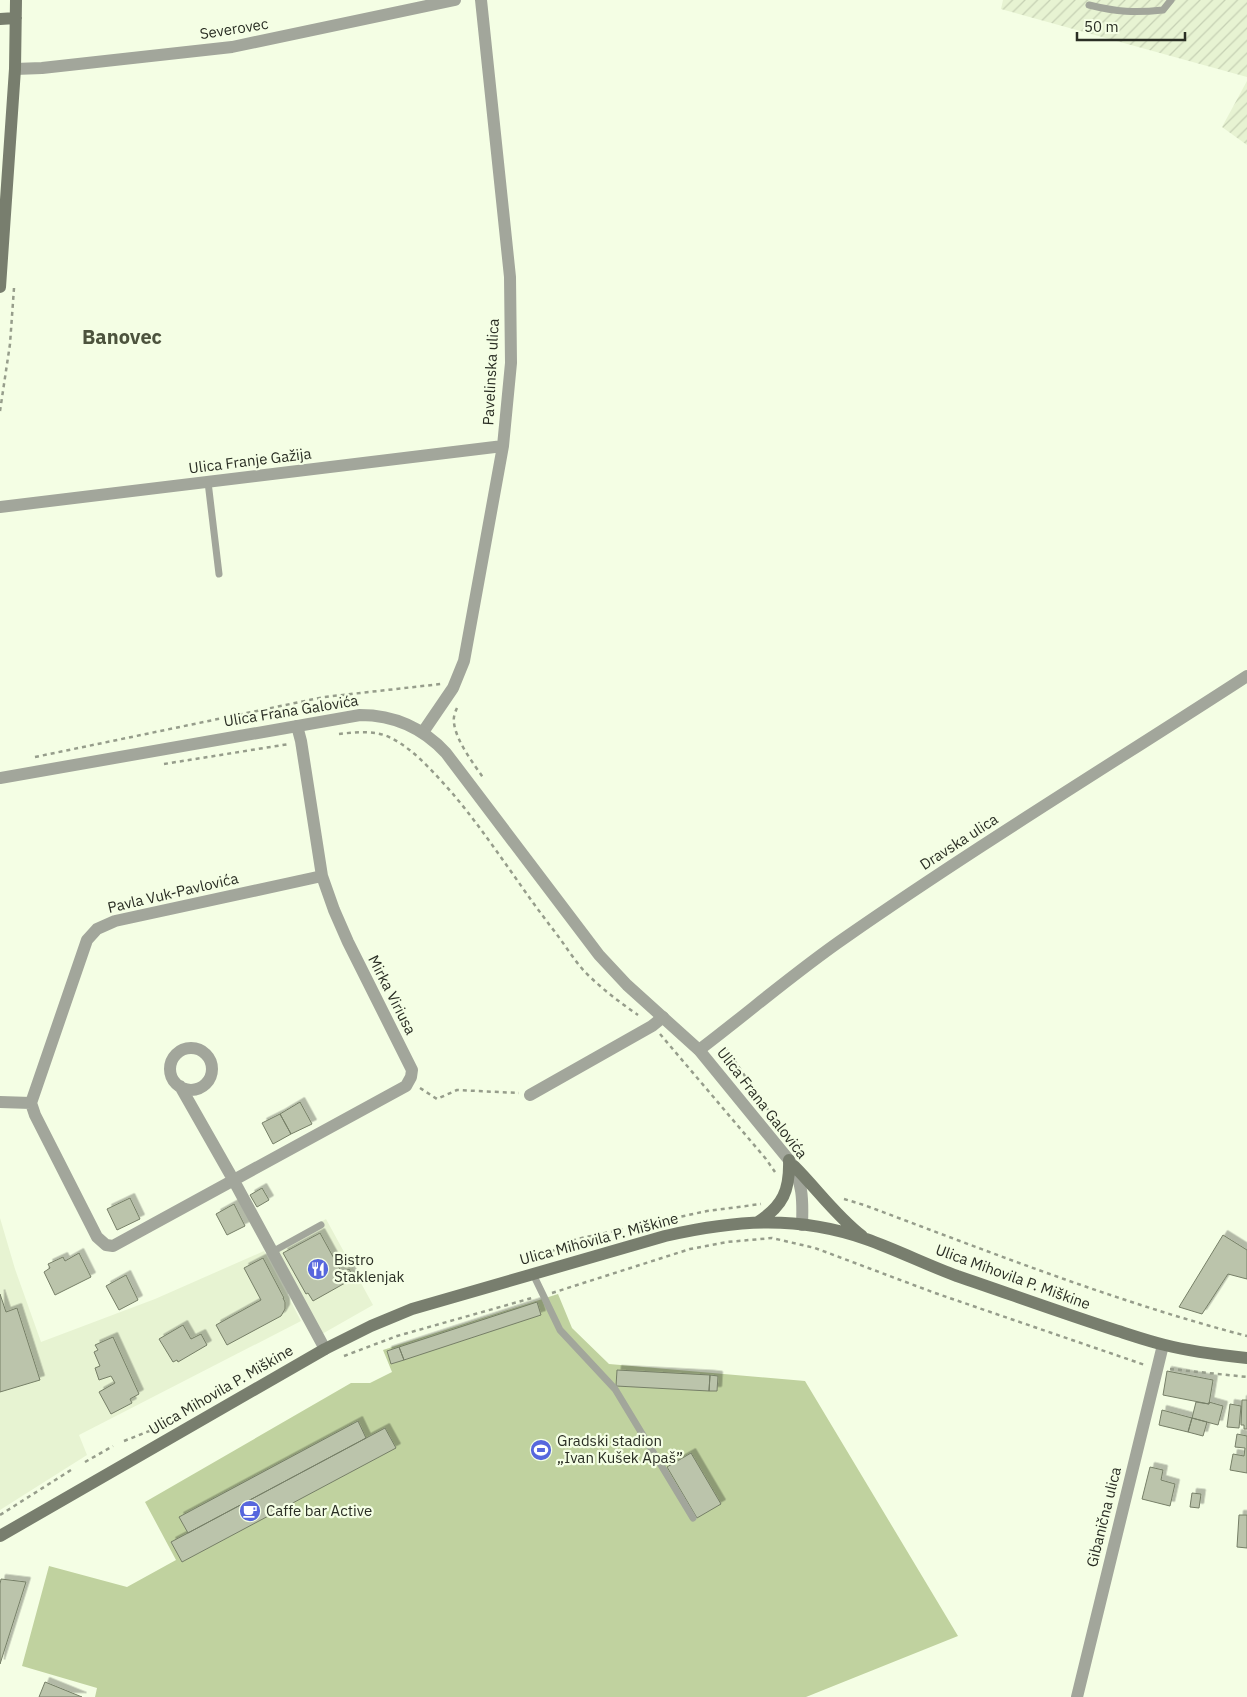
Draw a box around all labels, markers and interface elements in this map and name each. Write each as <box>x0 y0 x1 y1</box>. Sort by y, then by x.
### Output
scale bar <box>1077 10 1184 42</box>
street label: Severovec <box>198 14 270 43</box>
text: 50 m <box>1084 17 1119 36</box>
street label: Pavelinska ulica <box>478 318 503 426</box>
district label: Banovec <box>82 323 162 350</box>
street label: Ulica Franje Gažija <box>187 444 312 477</box>
street label: Ulica Frana Galovića <box>222 690 360 731</box>
street label: Dravska ulica <box>916 809 1001 874</box>
street label: Pavla Vuk-Pavlovića <box>106 868 240 917</box>
street label: Mirka Viriusa <box>364 952 421 1038</box>
street label: Ulica Frana Galovića <box>713 1043 812 1162</box>
street label: Ulica Mihovila P. Miškine <box>517 1208 680 1269</box>
street label: Ulica Mihovila P. Miškine <box>933 1240 1093 1313</box>
place label: Bistro Staklenjak <box>334 1250 404 1286</box>
restaurant icon: Bistro Staklenjak <box>306 1257 330 1281</box>
street label: Ulica Mihovila P. Miškine <box>145 1340 296 1439</box>
place label: Gradski stadion „Ivan Kušek Apaš” <box>557 1431 683 1467</box>
sports icon: Gradski stadion „Ivan Kušek Apaš” <box>529 1438 553 1462</box>
street label: Gibanična ulica <box>1082 1465 1125 1569</box>
cafe icon: Caffe bar Active <box>238 1499 262 1523</box>
place label: Caffe bar Active <box>266 1501 372 1520</box>

